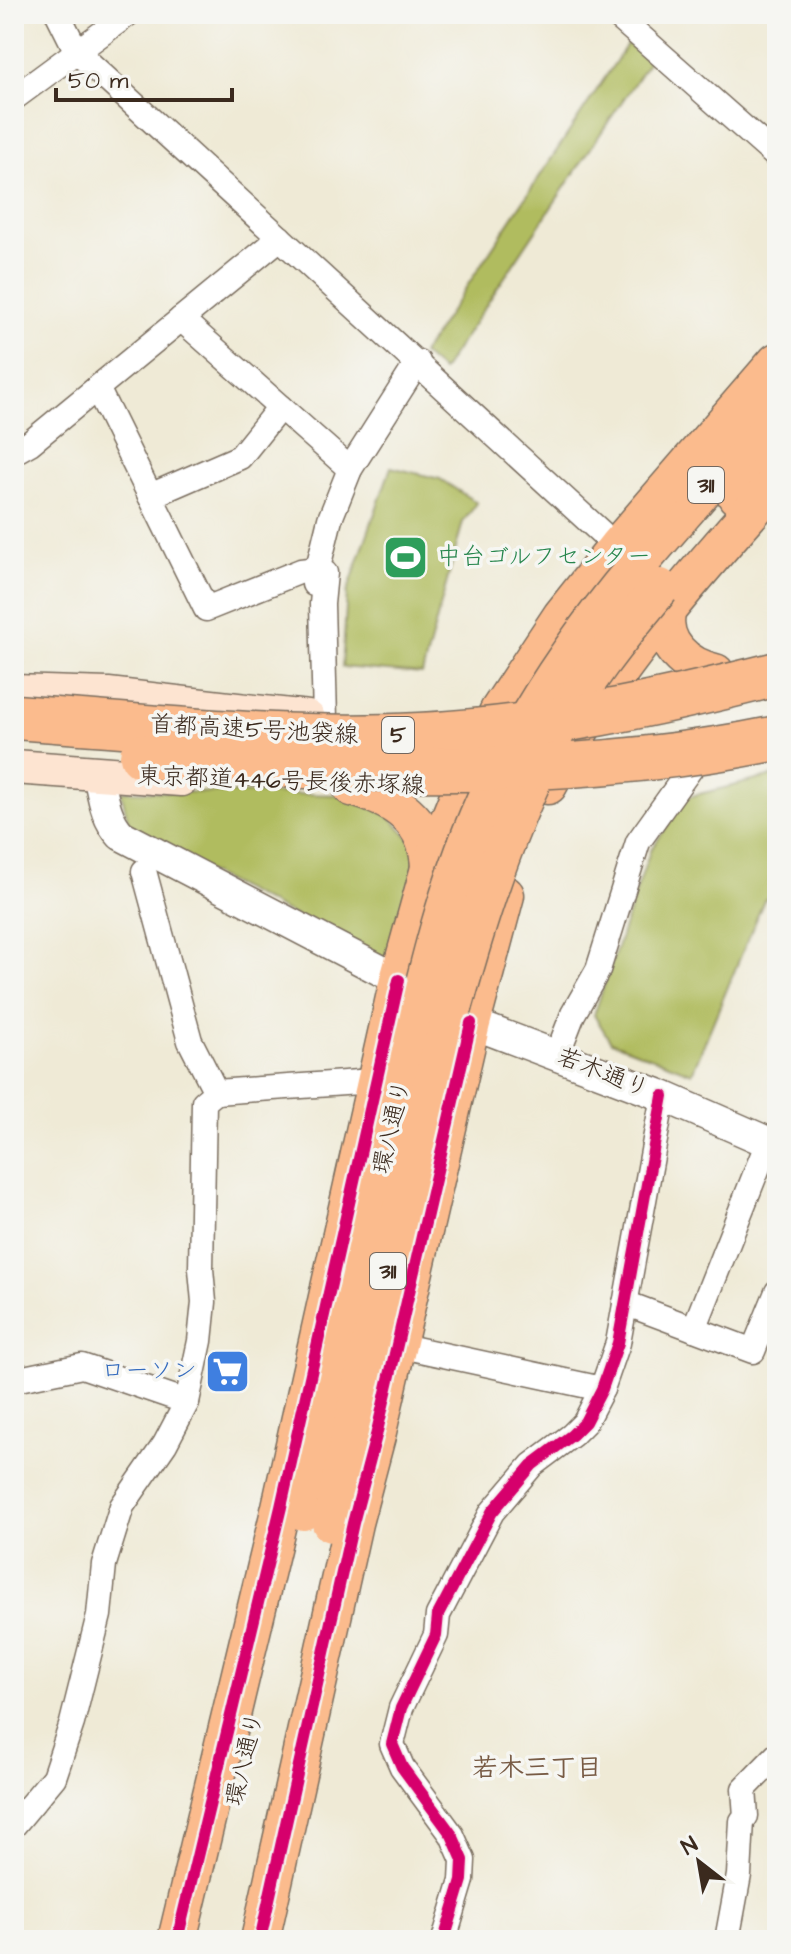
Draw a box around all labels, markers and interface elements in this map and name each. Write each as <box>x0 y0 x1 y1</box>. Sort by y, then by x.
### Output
scale bar <box>56 52 232 102</box>
text: 50 m <box>68 64 129 98</box>
road number: 311 <box>688 467 724 503</box>
sports icon: 中台ゴルフセンター <box>382 533 430 581</box>
place label: 中台ゴルフセンター <box>437 540 651 574</box>
street label: 首都高速5号池袋線 <box>149 708 359 752</box>
road number: 5 <box>382 717 414 753</box>
street label: 東京都道446号長後赤塚線 <box>137 759 425 803</box>
street label: 若木通り <box>552 1040 654 1106</box>
street label: 環八通り <box>365 1076 419 1178</box>
road number: 311 <box>370 1253 406 1289</box>
supermarket icon: ローソン <box>204 1347 252 1395</box>
place label: ローソン <box>101 1354 197 1388</box>
street label: 環八通り <box>218 1708 272 1810</box>
district label: 若木三丁目 <box>472 1750 602 1786</box>
north arrow <box>659 1822 739 1902</box>
text: N <box>676 1829 704 1863</box>

